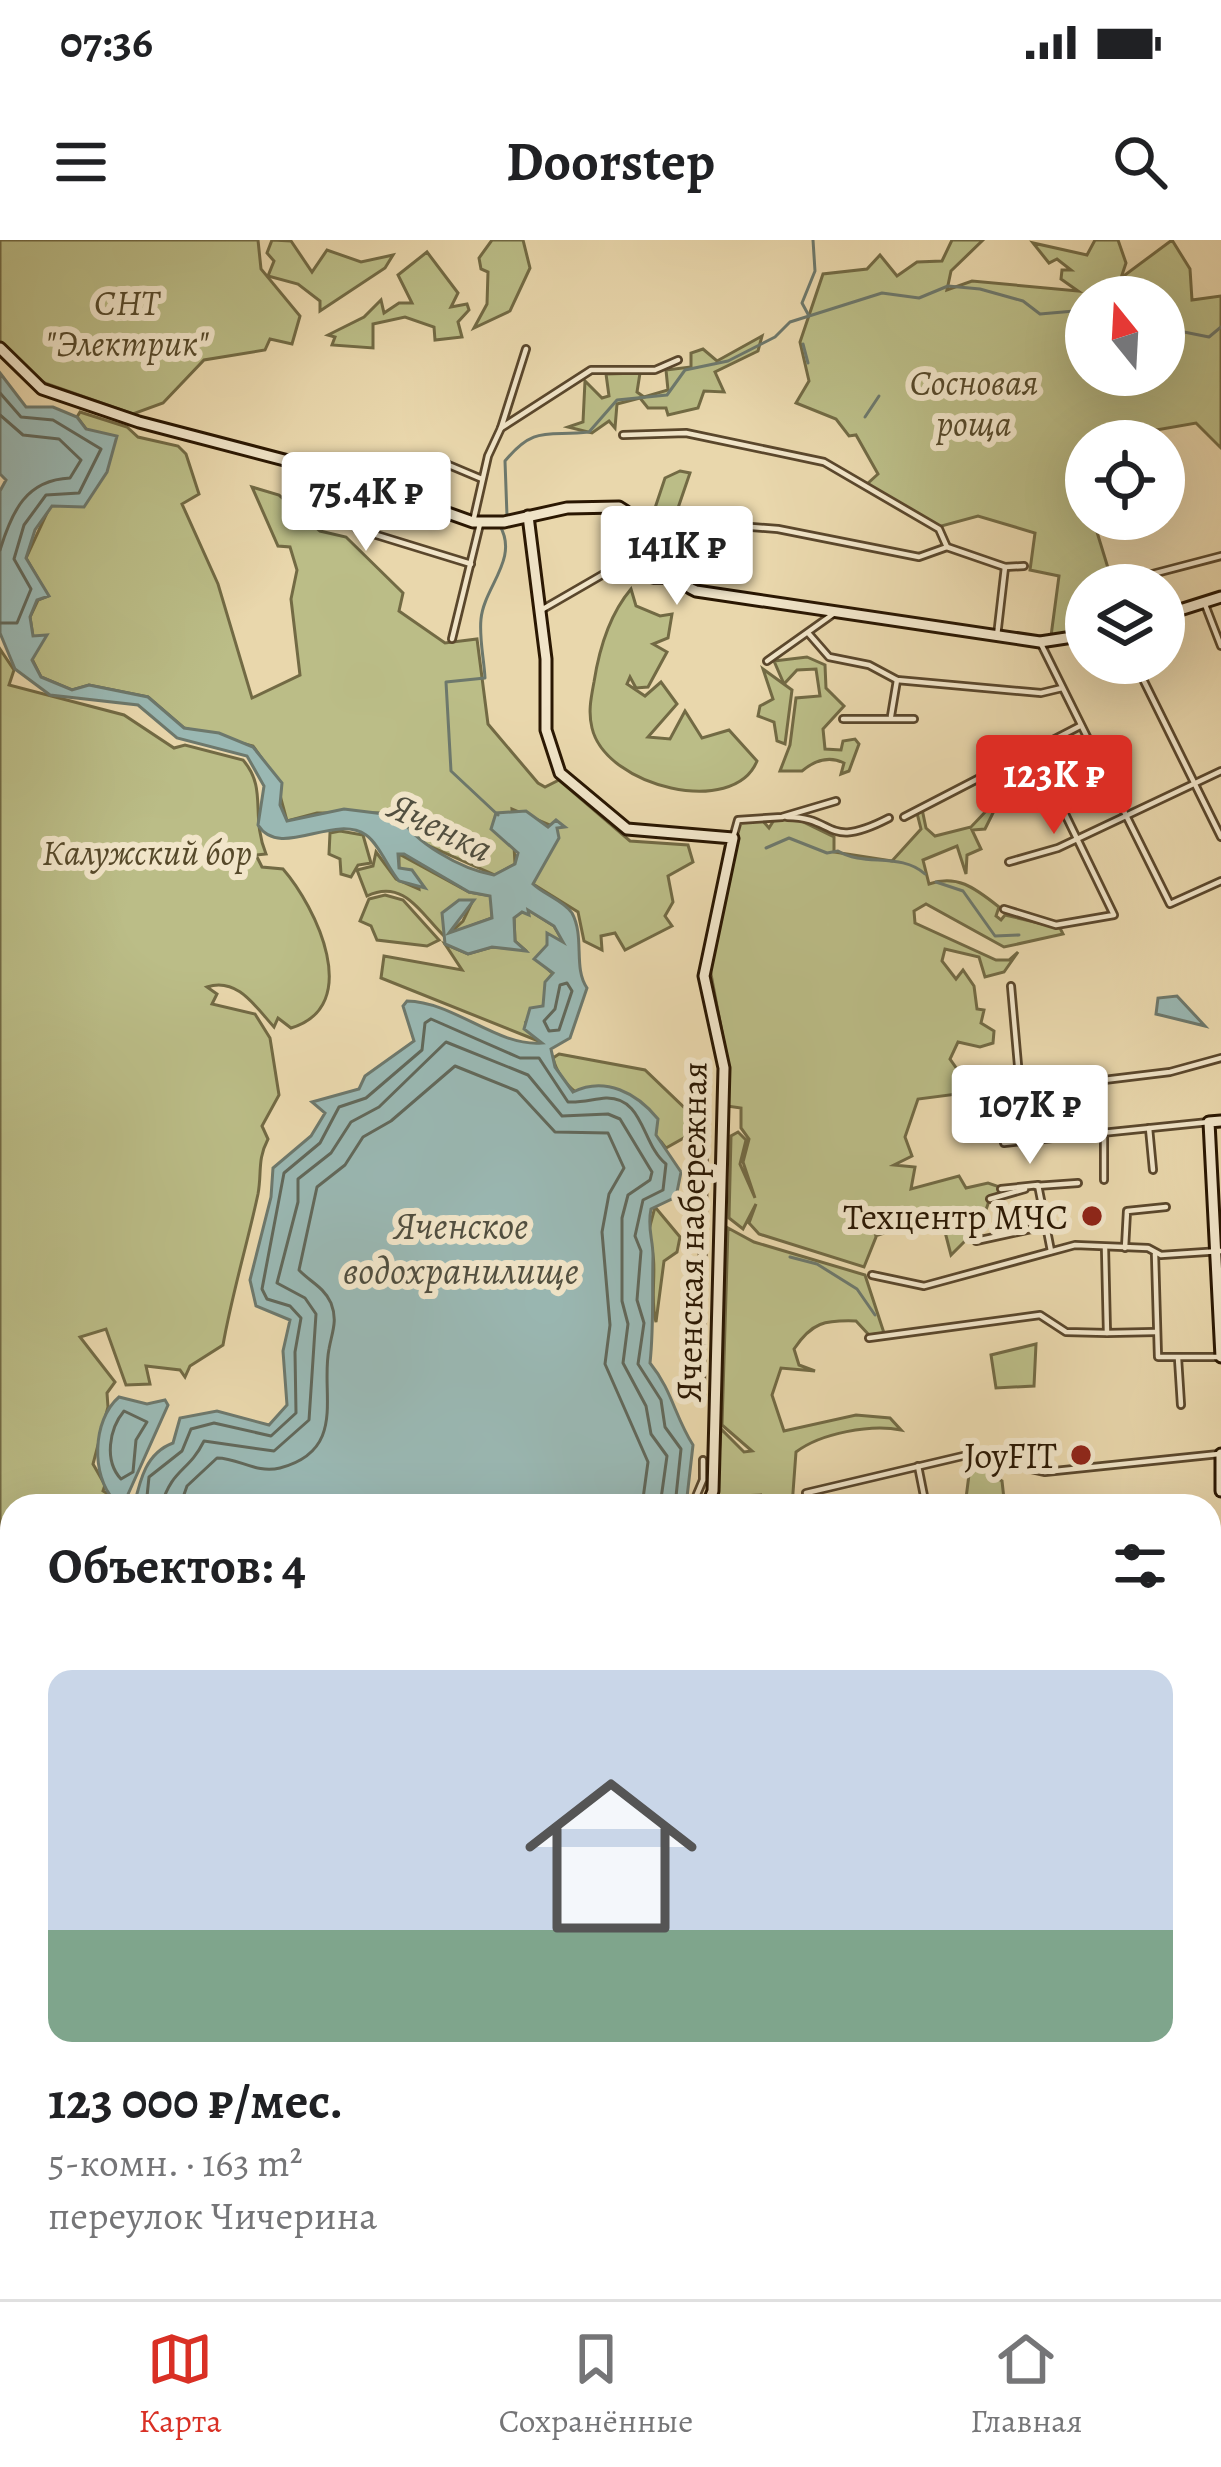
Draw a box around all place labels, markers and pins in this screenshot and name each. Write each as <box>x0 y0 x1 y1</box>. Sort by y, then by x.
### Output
pin: 75.4K ₽ <box>255 452 477 554</box>
pin: 141K ₽ <box>579 506 775 608</box>
pin: 123K ₽ <box>956 735 1152 837</box>
pin: 107K ₽ <box>932 1065 1128 1167</box>
place label: Техцентр МЧС <box>843 1192 1068 1241</box>
marker: Техцентр МЧС <box>1079 1203 1105 1229</box>
place label: JoyFIT <box>964 1431 1057 1480</box>
marker: JoyFIT <box>1068 1442 1094 1468</box>

